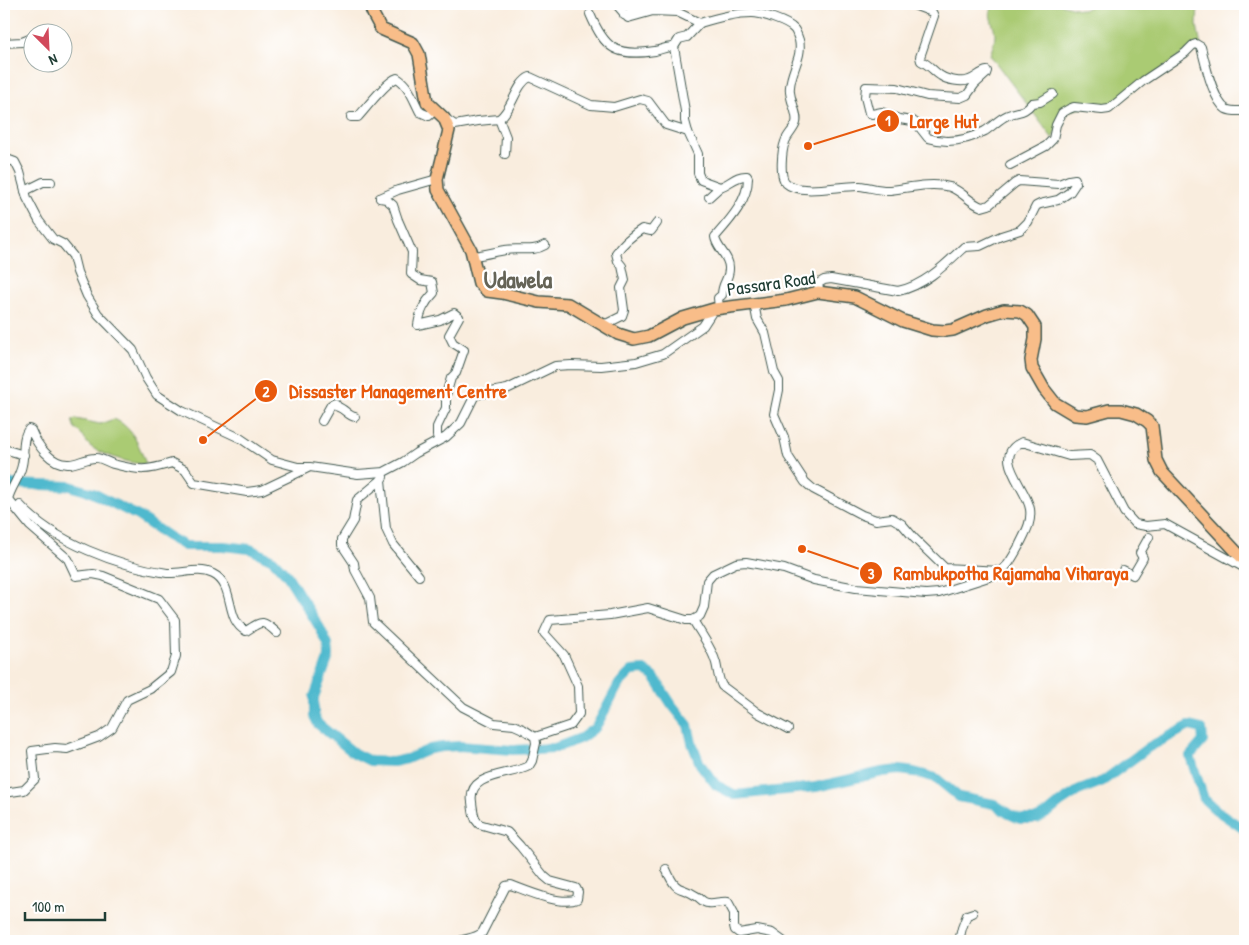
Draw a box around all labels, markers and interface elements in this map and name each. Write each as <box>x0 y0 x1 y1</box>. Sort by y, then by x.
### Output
north arrow <box>22 22 72 72</box>
text: N <box>46 50 61 71</box>
callout: Large Hut <box>875 103 989 138</box>
text: Large Hut <box>910 107 979 135</box>
text: 1 <box>885 110 891 131</box>
district label: Udawela <box>484 263 553 295</box>
street label: Passara Road <box>725 264 817 302</box>
callout: Dissaster Management Centre <box>254 374 517 409</box>
text: Dissaster Management Centre <box>289 377 507 405</box>
text: 2 <box>262 381 270 402</box>
callout: Rambukpotha Rajamaha Viharaya <box>859 556 1139 591</box>
text: Rambukpotha Rajamaha Viharaya <box>894 559 1129 587</box>
text: 3 <box>868 563 875 584</box>
scale bar <box>25 890 105 922</box>
text: 100 m <box>32 896 65 917</box>

